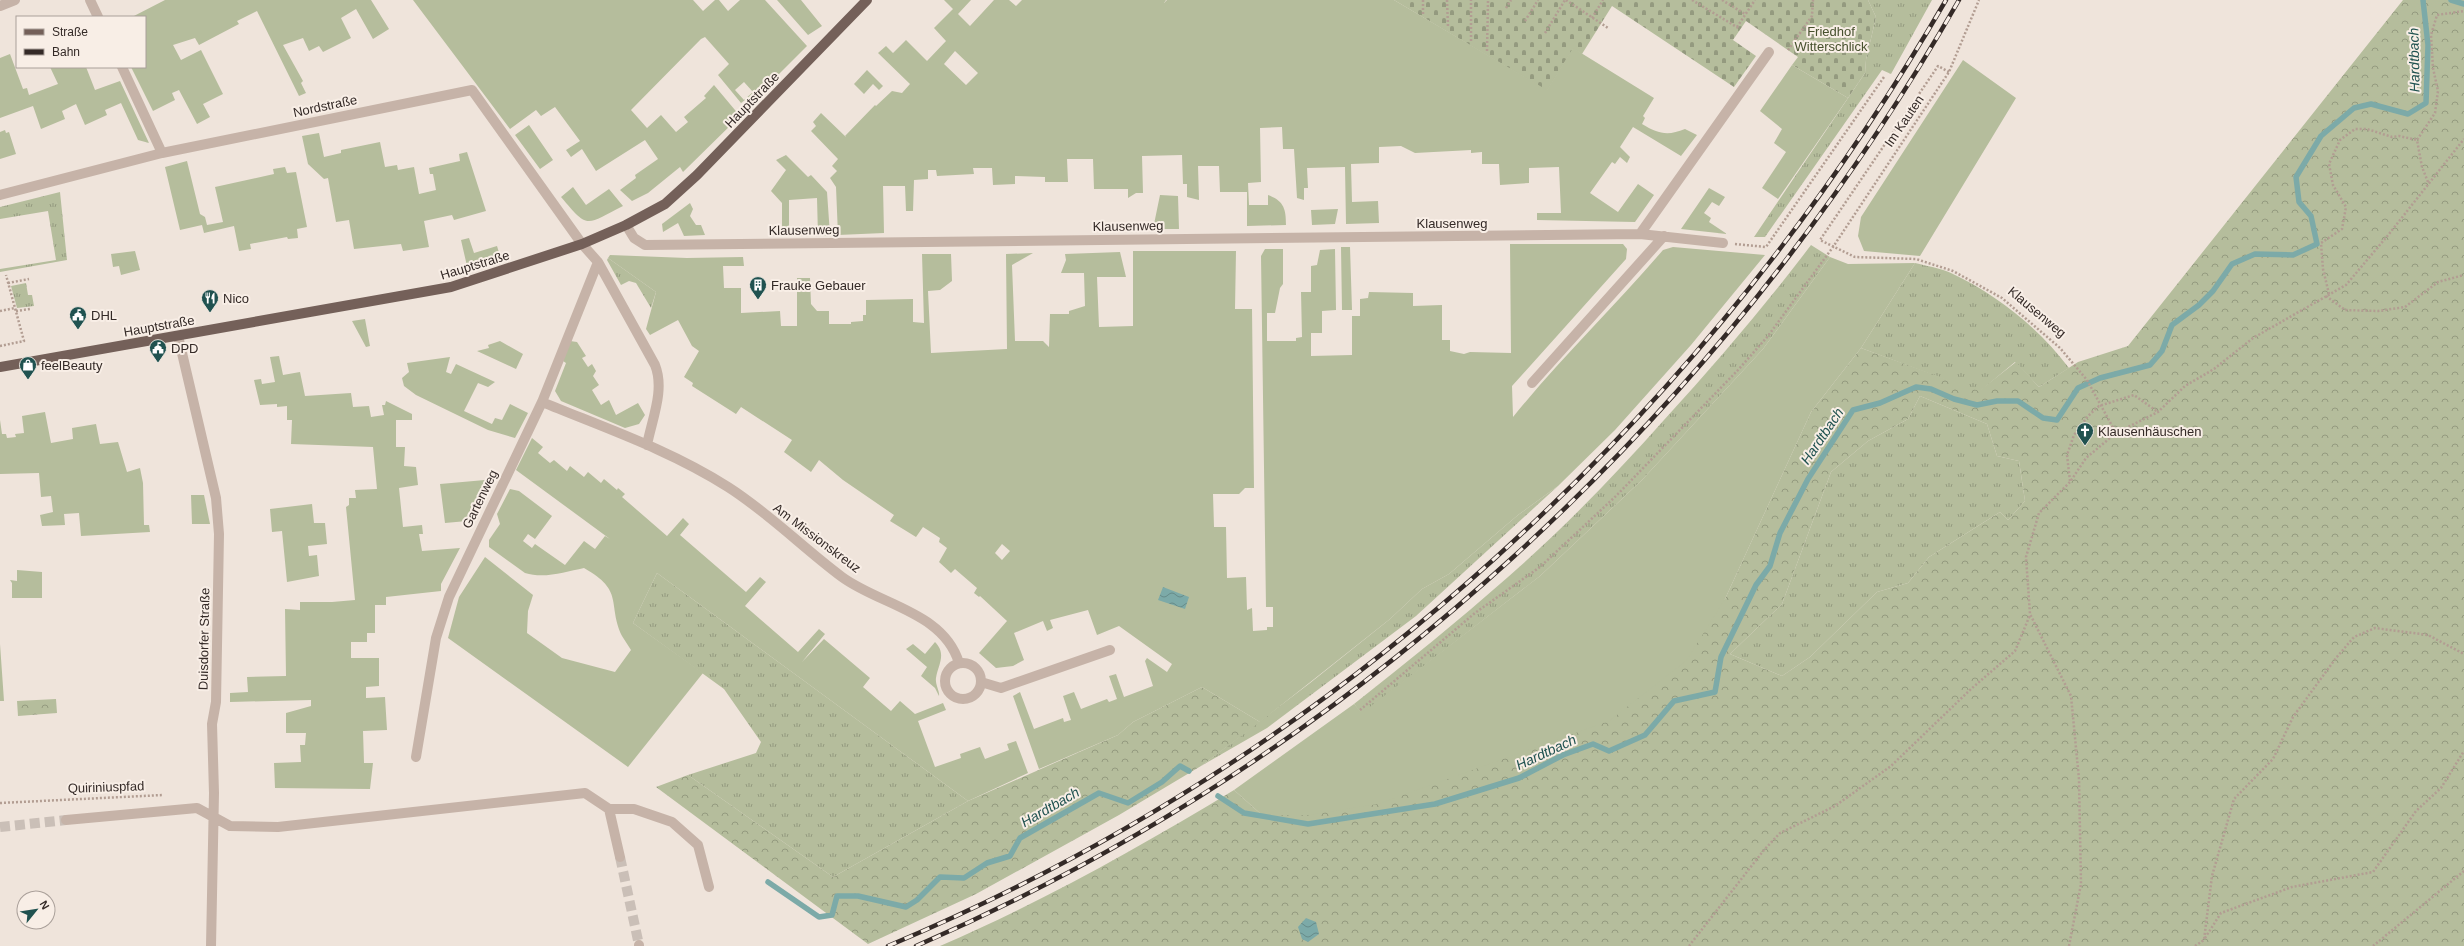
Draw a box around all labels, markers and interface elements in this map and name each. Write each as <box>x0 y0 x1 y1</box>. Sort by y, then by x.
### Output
legend <box>16 16 146 68</box>
park label: Friedhof Witterschlick <box>1795 24 1868 54</box>
text: Straße <box>52 25 88 39</box>
water label: Hardtbach <box>2405 27 2423 92</box>
text: Bahn <box>52 45 80 59</box>
street label: Hauptstraße <box>722 69 782 131</box>
street label: Nordstraße <box>292 92 358 120</box>
street label: Im Kauten <box>1881 92 1927 150</box>
street label: Klausenweg <box>1417 216 1487 231</box>
street label: Klausenweg <box>1092 218 1164 234</box>
street label: Klausenweg <box>768 222 840 238</box>
street label: Hauptstraße <box>439 247 511 283</box>
building icon: Frauke Gebauer <box>748 275 768 300</box>
place label: Frauke Gebauer <box>771 278 866 293</box>
street label: Klausenweg <box>2005 283 2069 341</box>
restaurant icon: Nico <box>200 288 220 313</box>
place label: Nico <box>223 291 249 306</box>
public building icon: DHL <box>68 305 88 330</box>
place label: DHL <box>91 308 117 323</box>
street label: Hauptstraße <box>122 312 196 340</box>
public building icon: DPD <box>148 338 168 363</box>
place label: DPD <box>171 341 198 356</box>
shop icon: feelBeauty <box>18 355 38 380</box>
place label: feelBeauty <box>41 358 103 373</box>
water label: Hardtbach <box>1797 405 1847 467</box>
church icon: Klausenhäuschen <box>2075 421 2095 446</box>
place label: Klausenhäuschen <box>2098 424 2201 439</box>
street label: Gartenweg <box>459 467 501 531</box>
street label: Am Missionskreuz <box>770 500 864 576</box>
street label: Duisdorfer Straße <box>196 588 212 690</box>
water label: Hardtbach <box>1513 731 1579 773</box>
street label: Quiriniuspfad <box>67 778 145 796</box>
water label: Hardtbach <box>1018 784 1082 830</box>
north arrow <box>16 890 56 930</box>
text: N <box>37 899 52 911</box>

